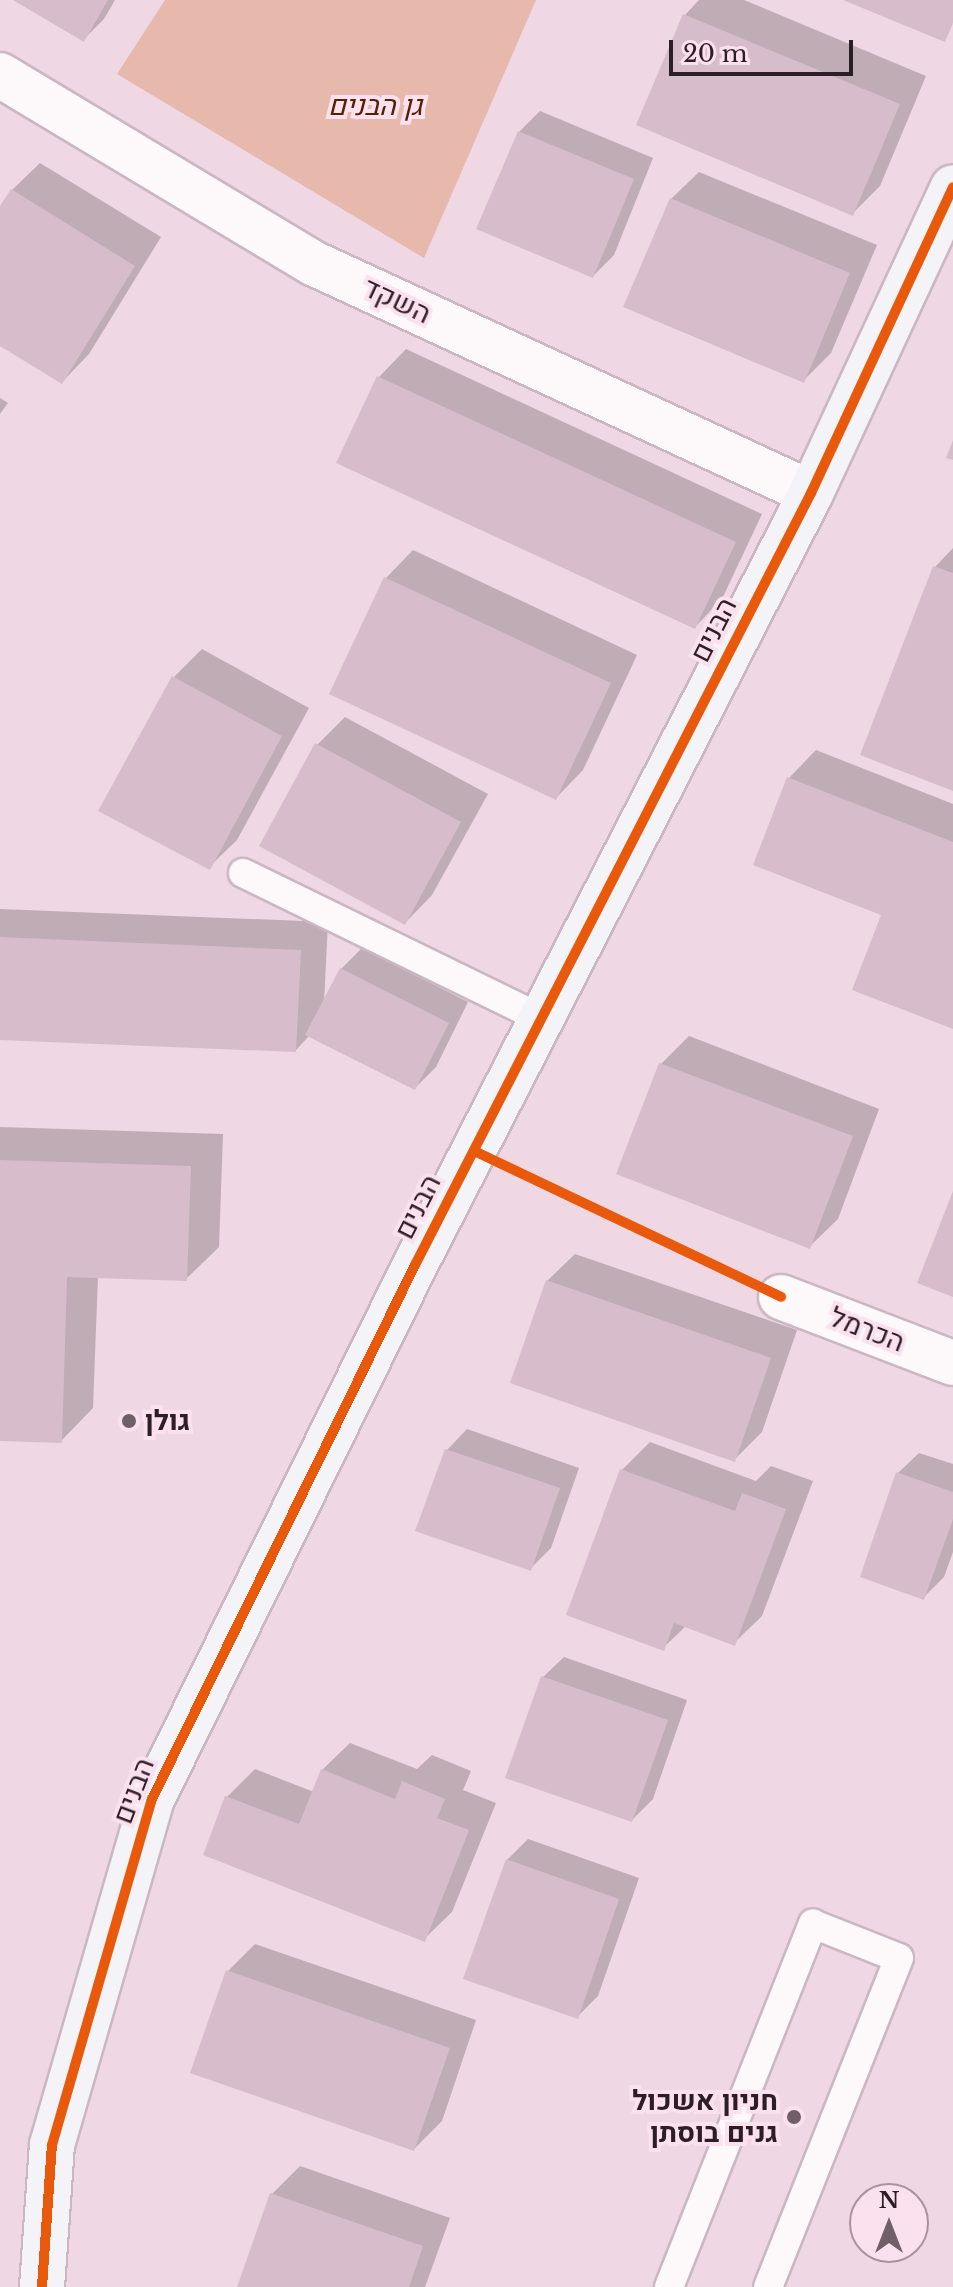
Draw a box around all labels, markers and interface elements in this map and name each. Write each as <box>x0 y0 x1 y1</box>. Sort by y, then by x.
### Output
scale bar <box>673 24 857 74</box>
text: 20 m <box>683 39 748 68</box>
park label: גן הבנים <box>328 89 422 123</box>
street label: השקד <box>358 271 436 331</box>
street label: הבנים <box>684 592 744 668</box>
street label: הבנים <box>388 1169 448 1245</box>
street label: הכרמל <box>825 1300 909 1360</box>
place label: גולן <box>145 1404 190 1438</box>
marker: גולן <box>120 1412 138 1430</box>
street label: הבנים <box>106 1753 162 1829</box>
place label: חניון אשכול גנים בוסתן <box>632 2084 778 2150</box>
marker: חניון אשכול גנים בוסתן <box>785 2108 803 2126</box>
north arrow <box>849 2183 929 2263</box>
text: N <box>879 2187 899 2214</box>

